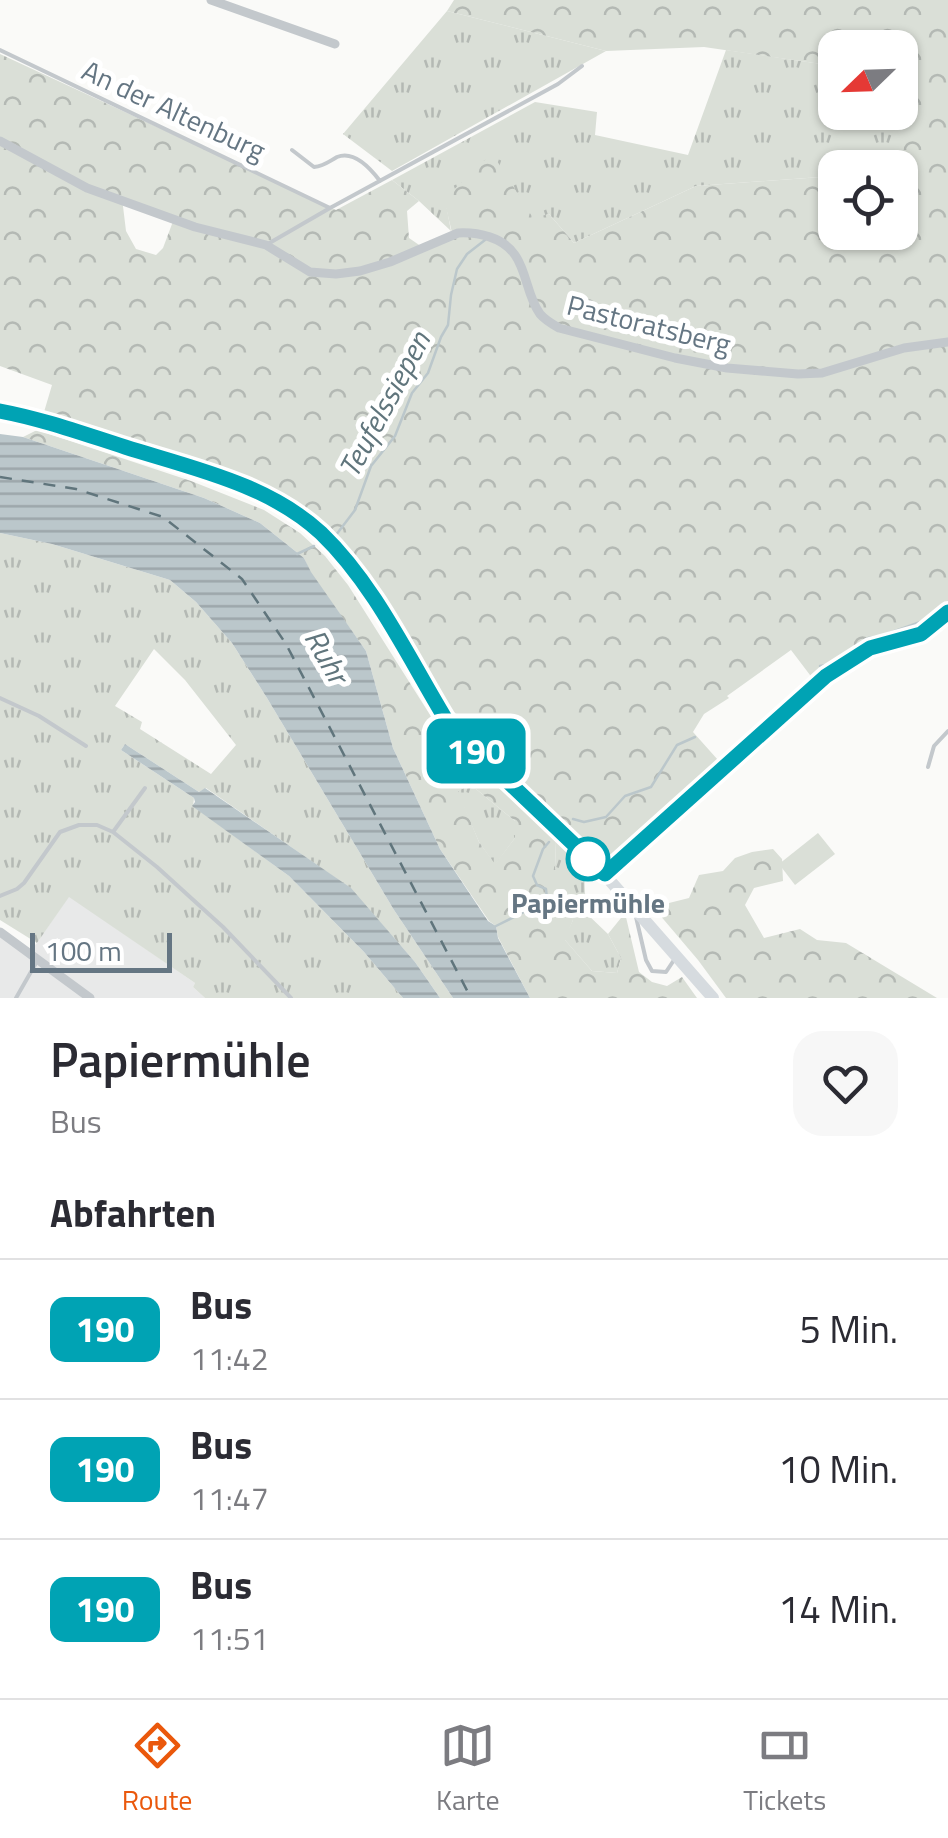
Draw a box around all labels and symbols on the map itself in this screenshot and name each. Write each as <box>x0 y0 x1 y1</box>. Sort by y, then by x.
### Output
north arrow <box>818 30 918 130</box>
street label: An der Altenburg <box>75 49 273 171</box>
street label: Pastoratsberg <box>563 283 735 365</box>
water label: Teufelssiepen <box>326 322 442 485</box>
water label: Ruhr <box>293 620 363 695</box>
line badge: 190 <box>418 718 534 784</box>
marker: Papiermühle <box>567 838 609 880</box>
place label: Papiermühle <box>511 881 665 924</box>
scale bar <box>30 928 172 973</box>

